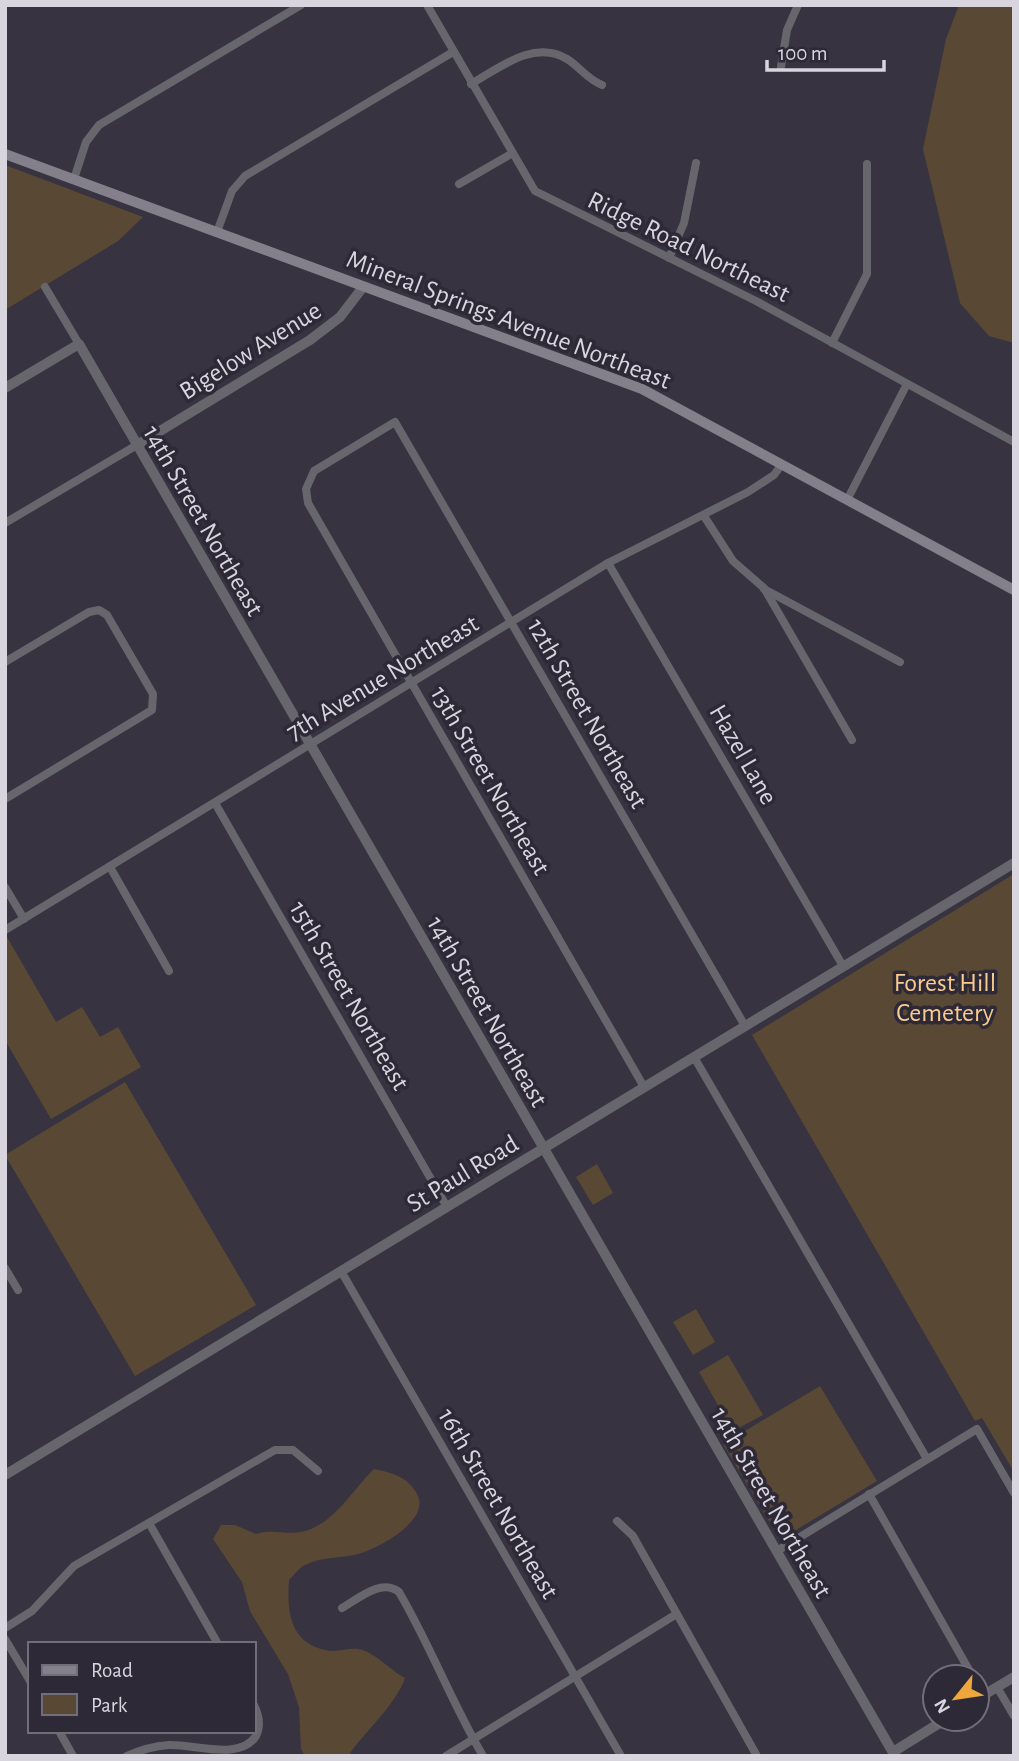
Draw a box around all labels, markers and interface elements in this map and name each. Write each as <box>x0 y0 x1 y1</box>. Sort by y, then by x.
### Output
scale bar <box>767 28 884 72</box>
text: 100 m <box>778 43 828 64</box>
street label: Ridge Road Northeast <box>584 187 794 307</box>
street label: Mineral Springs Avenue Northeast <box>343 246 674 394</box>
street label: Bigelow Avenue <box>175 297 326 405</box>
street label: 14th Street Northeast <box>138 421 268 620</box>
street label: 7th Avenue Northeast <box>282 610 483 745</box>
street label: 12th Street Northeast <box>522 614 652 813</box>
street label: 13th Street Northeast <box>426 682 555 879</box>
street label: Hazel Lane <box>704 700 782 809</box>
street label: 15th Street Northeast <box>285 897 414 1094</box>
street label: 14th Street Northeast <box>422 912 552 1111</box>
park label: Forest Hill Cemetery <box>894 970 996 1026</box>
street label: St Paul Road <box>402 1130 523 1217</box>
street label: 14th Street Northeast <box>706 1403 836 1602</box>
street label: 16th Street Northeast <box>433 1404 563 1603</box>
legend <box>28 1642 256 1733</box>
text: Road <box>91 1660 133 1681</box>
north arrow <box>921 1663 991 1733</box>
text: Park <box>91 1695 128 1716</box>
text: N <box>931 1695 954 1716</box>

